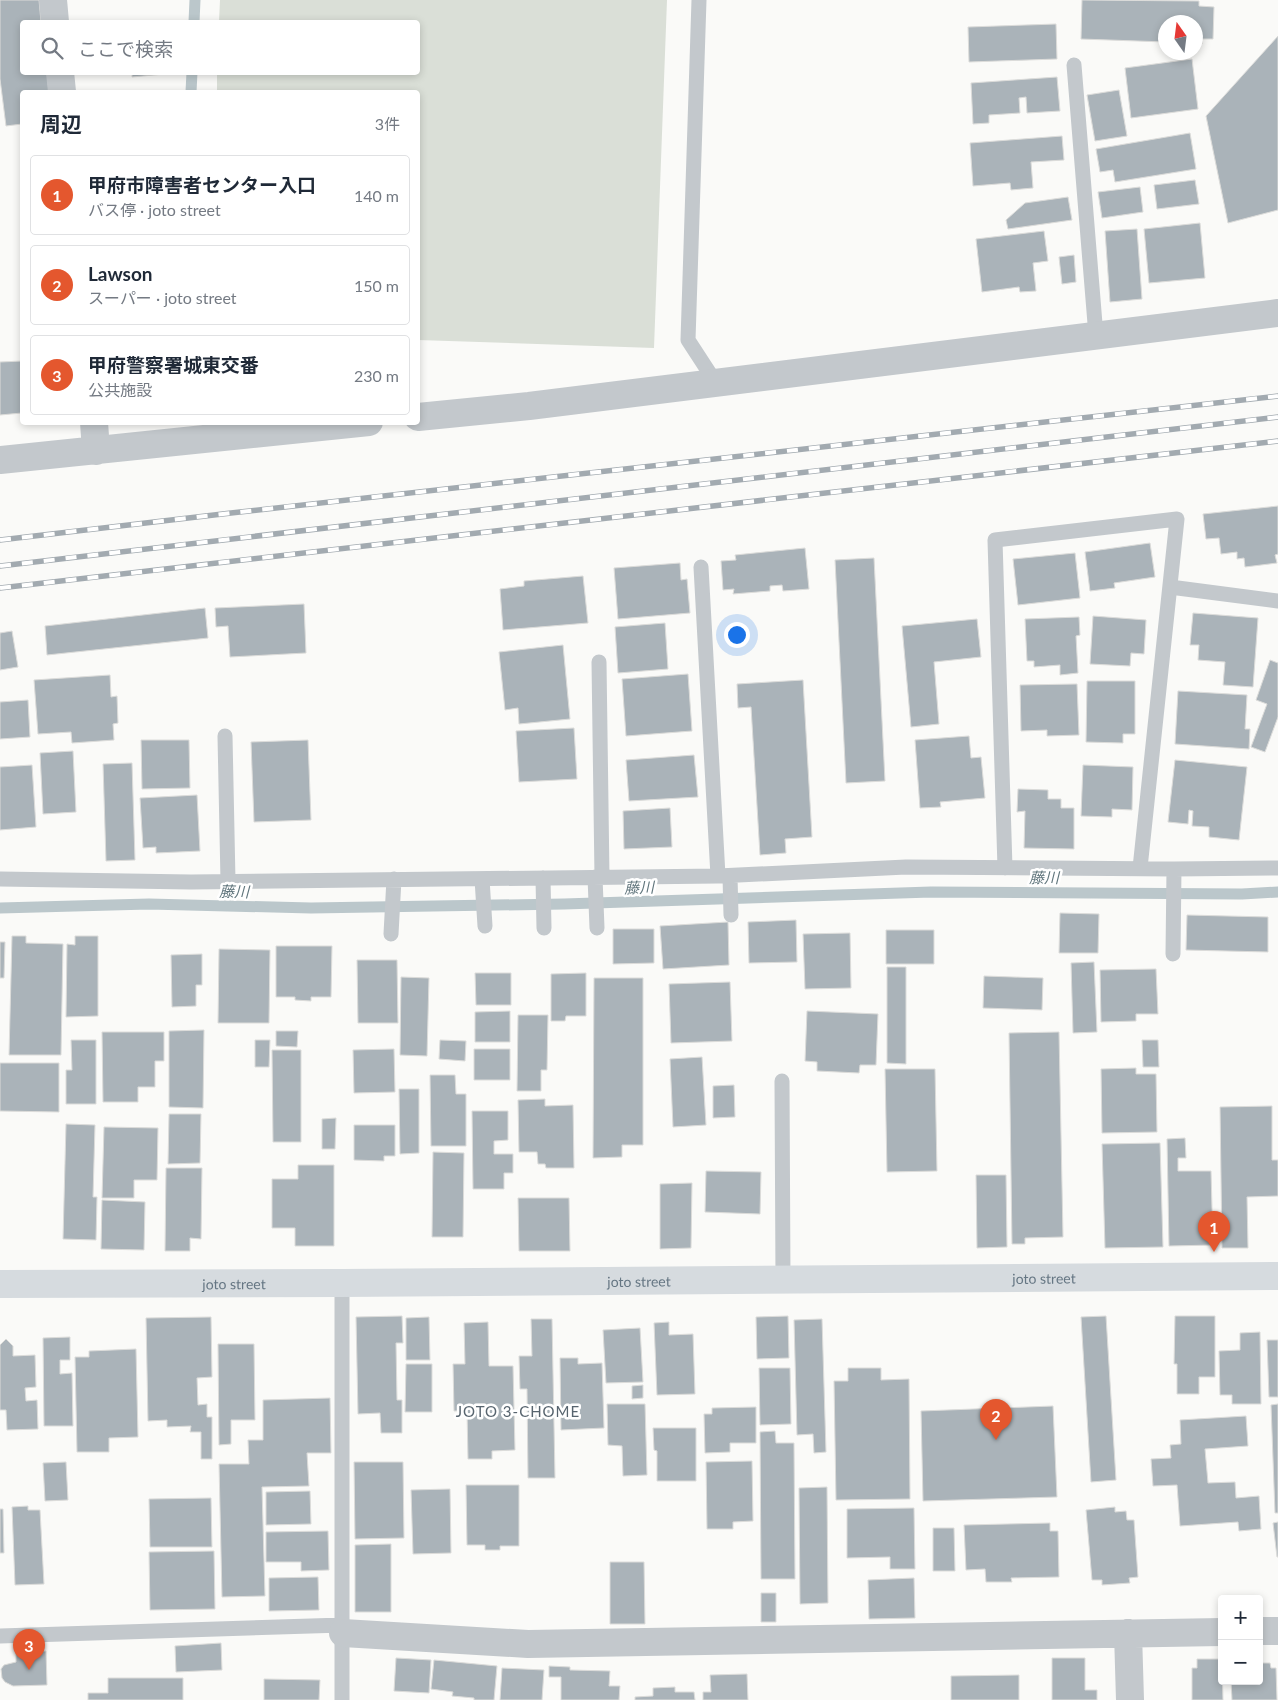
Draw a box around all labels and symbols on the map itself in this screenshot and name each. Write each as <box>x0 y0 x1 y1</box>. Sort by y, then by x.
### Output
north arrow <box>1158 15 1203 60</box>
your location <box>724 622 750 648</box>
water label: 藤川 <box>1029 868 1061 886</box>
water label: 藤川 <box>624 877 656 897</box>
water label: 藤川 <box>219 882 251 900</box>
pin: 1 <box>1198 1211 1230 1252</box>
street label: joto street <box>1011 1269 1076 1286</box>
street label: joto street <box>606 1272 671 1290</box>
street label: joto street <box>201 1275 266 1292</box>
pin: 2 <box>980 1399 1012 1440</box>
district label: JOTO 3-CHOME <box>456 1402 580 1420</box>
pin: 3 <box>13 1629 45 1670</box>

